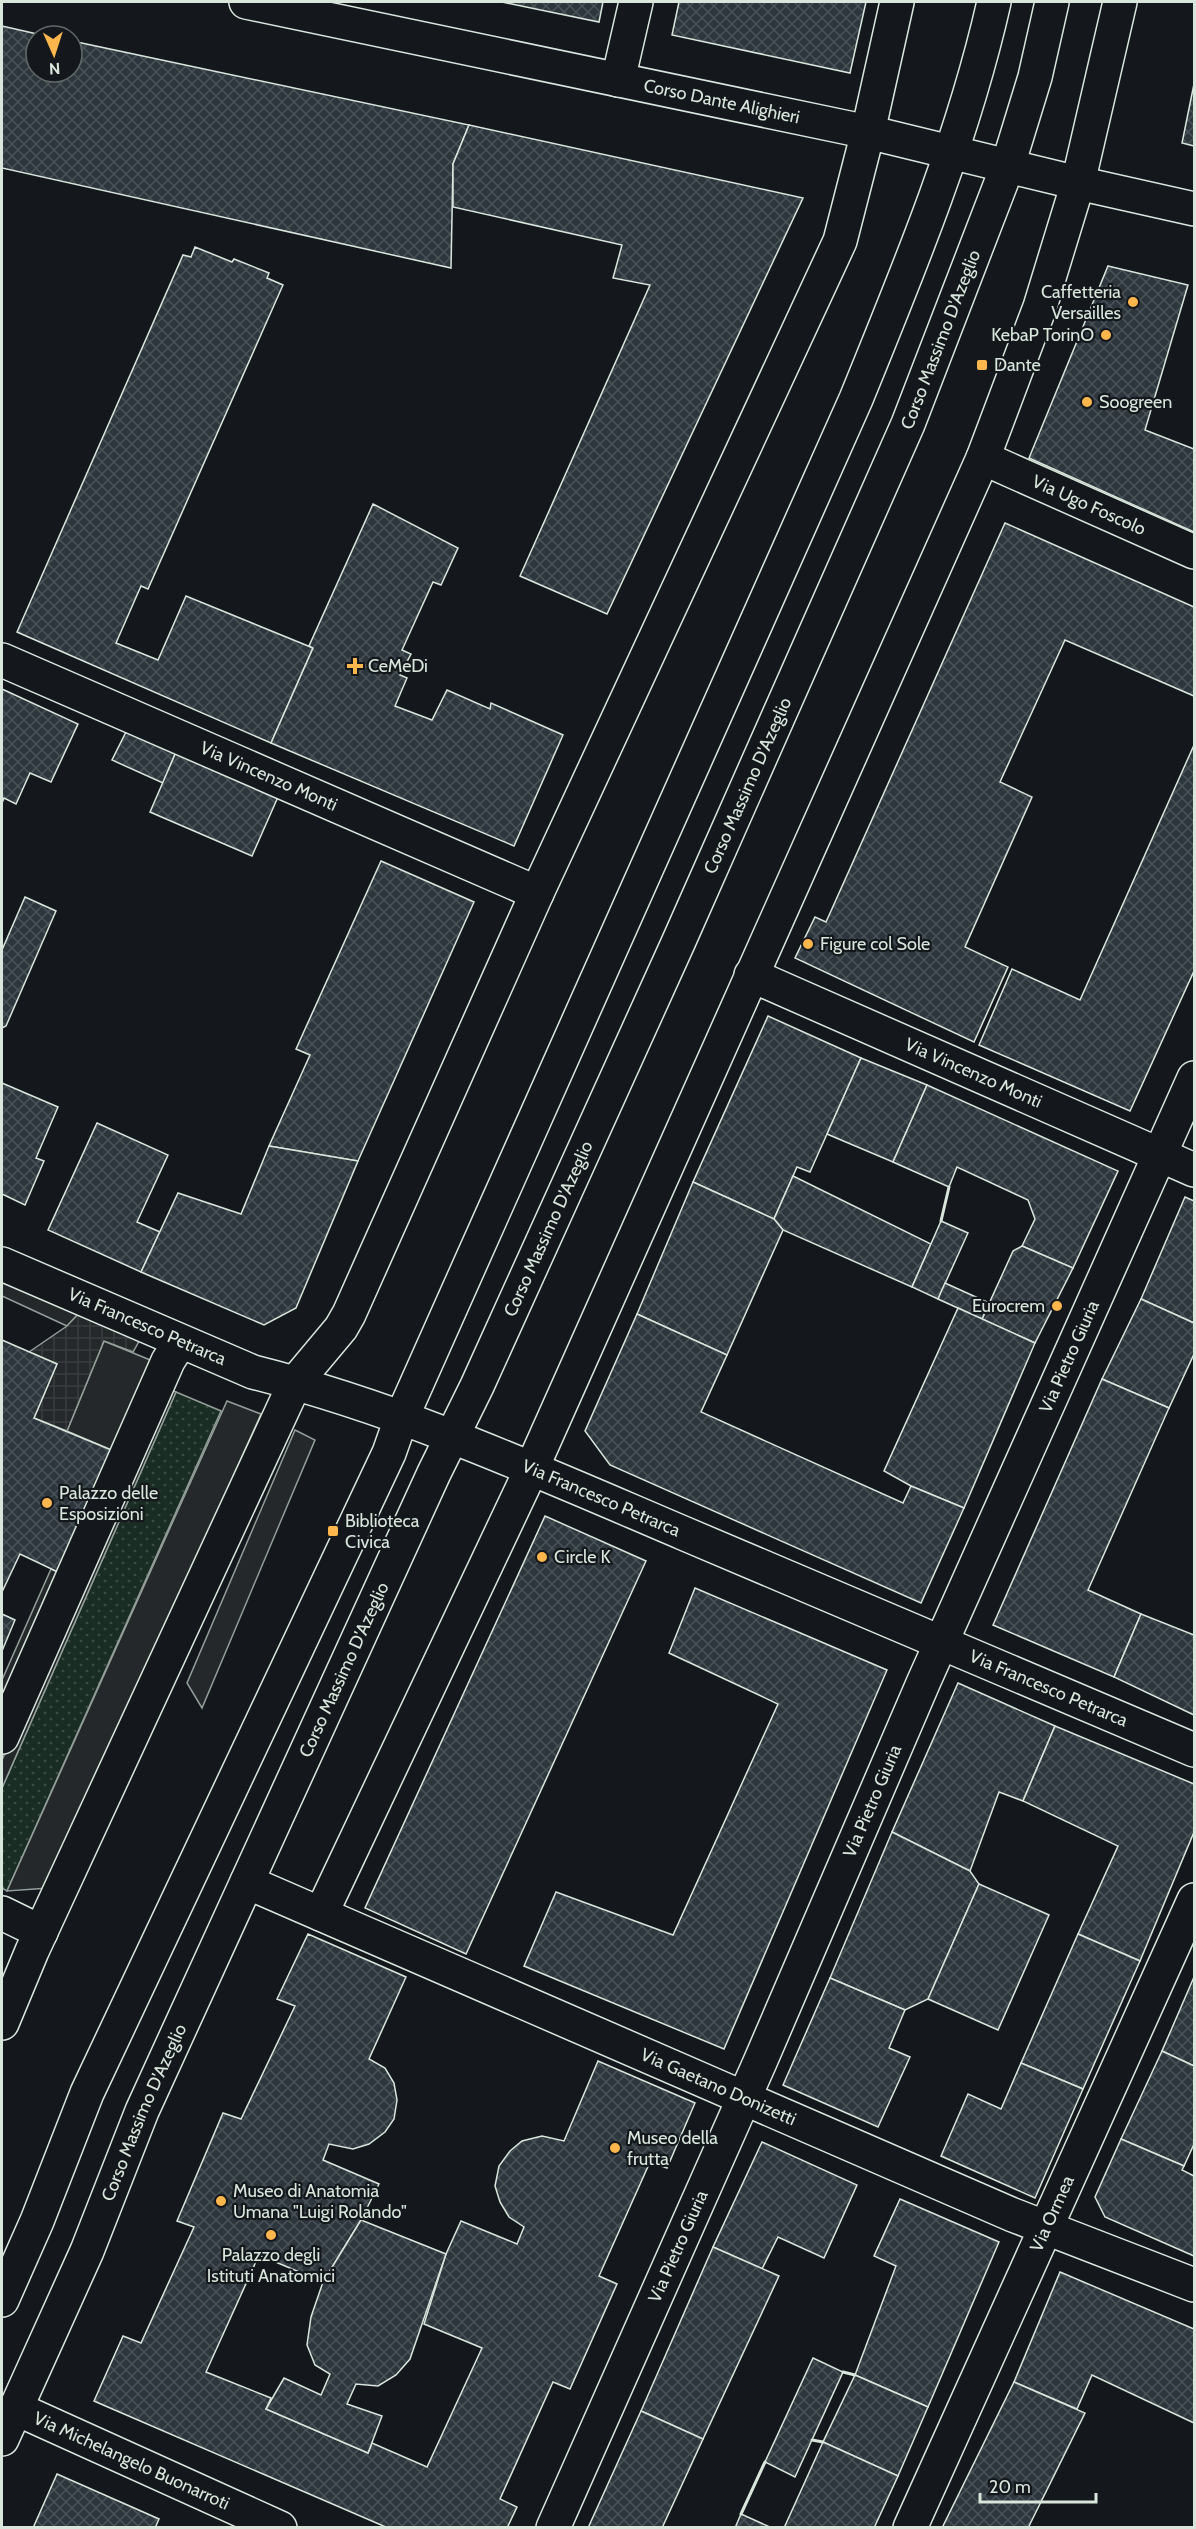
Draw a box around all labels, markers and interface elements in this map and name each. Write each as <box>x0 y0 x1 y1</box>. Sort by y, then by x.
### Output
north arrow <box>24 24 84 84</box>
text: N <box>49 59 61 78</box>
street label: Corso Dante Alighieri <box>642 74 802 128</box>
street label: Corso Massimo D'Azeglio <box>896 247 985 432</box>
place label: Caffetteria Versailles <box>1041 281 1121 324</box>
marker: Caffetteria Versailles <box>1126 295 1140 309</box>
place label: KebaP TorinO <box>991 324 1094 346</box>
marker: KebaP TorinO <box>1099 328 1113 342</box>
place label: Dante <box>994 354 1041 376</box>
marker: Dante <box>975 358 989 372</box>
place label: Soogreen <box>1099 391 1172 413</box>
marker: Soogreen <box>1080 395 1094 409</box>
street label: Via Ugo Foscolo <box>1029 470 1149 540</box>
place label: CeMeDi <box>368 655 428 677</box>
marker: CeMeDi <box>346 657 364 675</box>
street label: Corso Massimo D'Azeglio <box>699 694 796 877</box>
street label: Via Vincenzo Monti <box>197 737 341 816</box>
place label: Figure col Sole <box>820 933 930 955</box>
marker: Figure col Sole <box>801 937 815 951</box>
street label: Via Vincenzo Monti <box>901 1033 1045 1113</box>
street label: Corso Massimo D'Azeglio <box>499 1137 598 1320</box>
street label: Via Francesco Petrarca <box>65 1283 230 1370</box>
place label: Eurocrem <box>972 1295 1045 1317</box>
street label: Via Pietro Giuria <box>1035 1297 1104 1416</box>
marker: Eurocrem <box>1050 1299 1064 1313</box>
street label: Via Francesco Petrarca <box>519 1455 684 1542</box>
place label: Palazzo delle Esposizioni <box>59 1482 158 1525</box>
marker: Palazzo delle Esposizioni <box>40 1496 54 1510</box>
place label: Biblioteca Civica <box>345 1510 420 1553</box>
marker: Biblioteca Civica <box>326 1524 340 1538</box>
place label: Circle K <box>554 1546 612 1568</box>
marker: Circle K <box>535 1550 549 1564</box>
street label: Corso Massimo D'Azeglio <box>294 1578 394 1761</box>
street label: Via Francesco Petrarca <box>966 1645 1131 1732</box>
street label: Via Pietro Giuria <box>838 1741 906 1861</box>
street label: Corso Massimo D'Azeglio <box>97 2020 191 2204</box>
street label: Via Gaetano Donizetti <box>637 2043 799 2130</box>
place label: Museo della frutta <box>627 2127 718 2170</box>
marker: Museo della frutta <box>608 2141 622 2155</box>
street label: Via Ormea <box>1025 2172 1079 2255</box>
place label: Museo di Anatomia Umana "Luigi Rolando" <box>233 2180 407 2223</box>
street label: Via Pietro Giuria <box>644 2187 713 2306</box>
marker: Museo di Anatomia Umana "Luigi Rolando" <box>214 2194 228 2208</box>
marker: Palazzo degli Istituti Anatomici <box>264 2228 278 2242</box>
place label: Palazzo degli Istituti Anatomici <box>207 2244 335 2287</box>
street label: Via Michelangelo Buonarroti <box>30 2407 233 2515</box>
scale bar <box>980 2466 1096 2504</box>
text: 20 m <box>989 2476 1031 2498</box>

